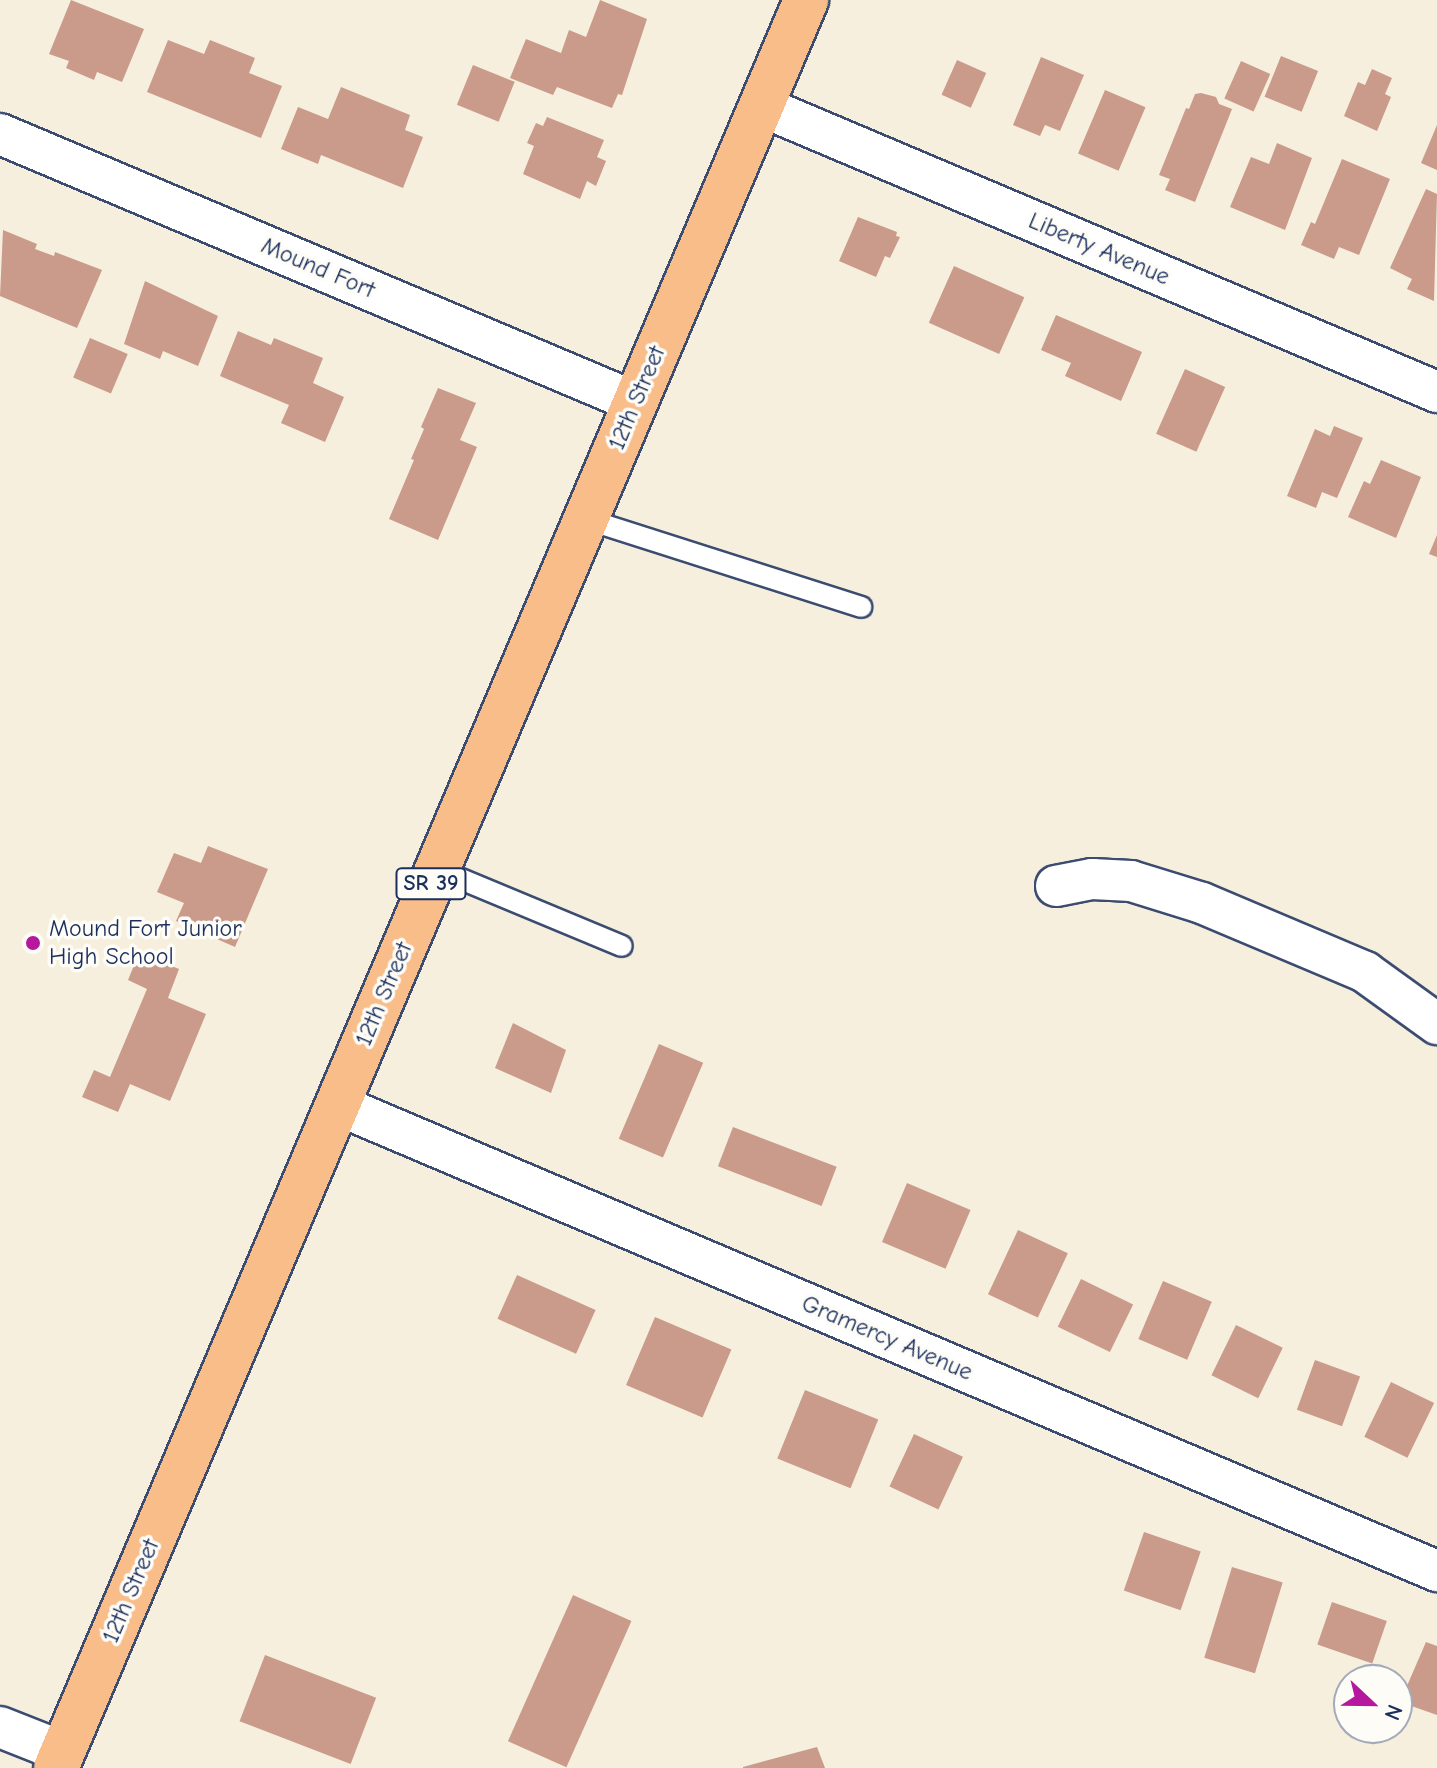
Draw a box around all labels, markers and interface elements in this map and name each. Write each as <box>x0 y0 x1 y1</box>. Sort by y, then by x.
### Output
street label: Liberty Avenue <box>1024 206 1174 292</box>
street label: Mound Fort <box>257 231 379 305</box>
street label: 12th Street <box>602 342 672 454</box>
road number: SR 39 <box>395 866 467 902</box>
place label: Mound Fort Junior High School <box>49 915 242 971</box>
marker: Mound Fort Junior High School <box>24 934 42 952</box>
street label: 12th Street <box>349 938 419 1050</box>
street label: Gramercy Avenue <box>797 1289 977 1387</box>
street label: 12th Street <box>96 1535 166 1647</box>
north arrow <box>1333 1664 1413 1744</box>
text: N <box>1379 1701 1408 1724</box>

